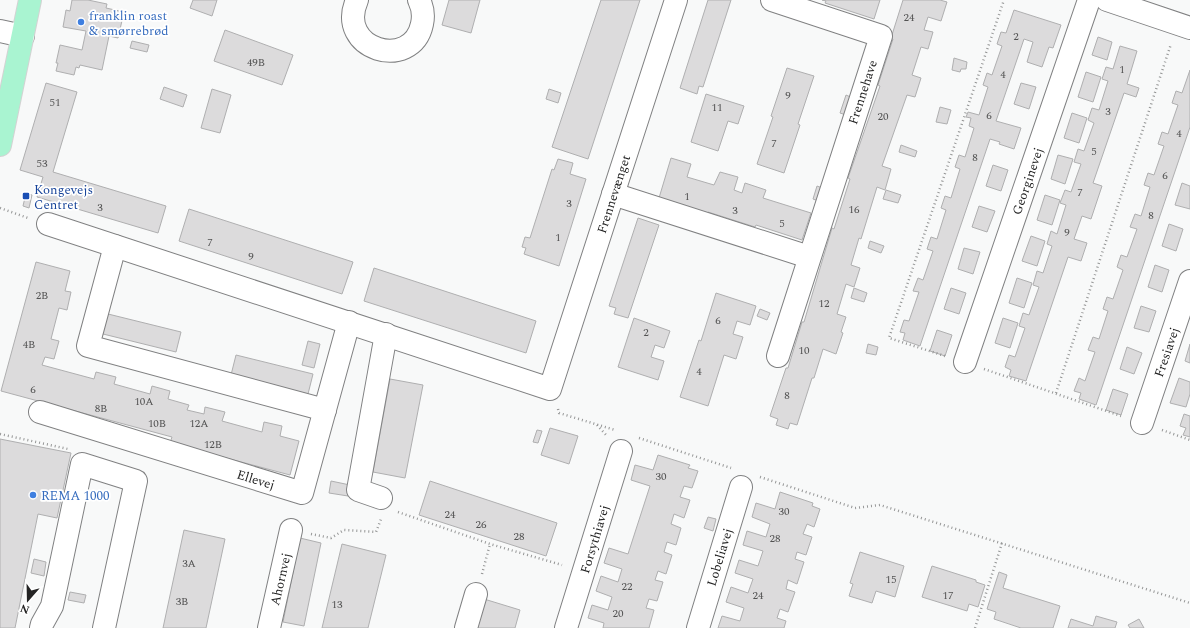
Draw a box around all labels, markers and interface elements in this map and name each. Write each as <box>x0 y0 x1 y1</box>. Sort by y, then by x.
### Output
place label: franklin roast & smørrebrød <box>89 6 169 41</box>
house number: 24 <box>904 9 915 26</box>
marker: franklin roast & smørrebrød <box>76 17 86 27</box>
house number: 2 <box>1013 28 1019 45</box>
house number: 49B <box>247 54 265 71</box>
street label: Frennehave <box>843 57 883 127</box>
house number: 1 <box>1119 61 1125 78</box>
house number: 4 <box>1000 66 1006 83</box>
house number: 9 <box>785 87 791 104</box>
house number: 51 <box>50 94 61 111</box>
house number: 11 <box>712 99 723 116</box>
house number: 3 <box>1105 103 1111 120</box>
house number: 6 <box>986 107 992 124</box>
house number: 20 <box>878 108 889 125</box>
house number: 4 <box>1176 125 1182 142</box>
house number: 7 <box>771 135 777 152</box>
house number: 5 <box>1091 143 1097 160</box>
street label: Georginevej <box>1007 145 1049 218</box>
house number: 8 <box>972 149 978 166</box>
street label: Frennevænget <box>592 152 636 236</box>
house number: 53 <box>37 155 48 172</box>
house number: 6 <box>1162 167 1168 184</box>
place label: Kongevejs Centret <box>34 180 93 215</box>
house number: 7 <box>1077 184 1083 201</box>
house number: 1 <box>684 188 690 205</box>
marker: Kongevejs Centret <box>21 191 31 201</box>
house number: 3 <box>566 195 572 212</box>
house number: 3 <box>97 199 103 216</box>
house number: 16 <box>849 201 860 218</box>
house number: 3 <box>732 202 738 219</box>
house number: 8 <box>1148 207 1154 224</box>
house number: 5 <box>779 215 785 232</box>
house number: 9 <box>1064 224 1070 241</box>
house number: 1 <box>555 229 561 246</box>
house number: 7 <box>207 234 213 251</box>
house number: 9 <box>248 248 254 265</box>
house number: 2B <box>36 287 48 304</box>
house number: 12 <box>819 295 830 312</box>
house number: 6 <box>715 312 721 329</box>
house number: 2 <box>643 324 649 341</box>
street label: Fresiavej <box>1149 325 1185 380</box>
house number: 4B <box>23 336 35 353</box>
house number: 10 <box>799 342 810 359</box>
house number: 4 <box>696 363 702 380</box>
house number: 6 <box>30 381 36 398</box>
house number: 8 <box>784 387 790 404</box>
house number: 10A <box>134 393 154 410</box>
house number: 8B <box>95 400 107 417</box>
house number: 10B <box>148 415 166 432</box>
house number: 12A <box>189 415 209 432</box>
house number: 12B <box>204 436 222 453</box>
street label: Ellevej <box>234 465 277 495</box>
house number: 30 <box>656 468 667 485</box>
place label: REMA 1000 <box>41 486 110 506</box>
marker: REMA 1000 <box>28 490 38 500</box>
street label: Forsythiavej <box>575 503 615 576</box>
house number: 30 <box>779 503 790 520</box>
house number: 24 <box>445 506 456 523</box>
house number: 26 <box>476 516 487 533</box>
street label: Lobeliavej <box>702 526 738 589</box>
house number: 28 <box>514 528 525 545</box>
house number: 28 <box>770 530 781 547</box>
street label: Ahornvej <box>265 551 297 608</box>
house number: 3A <box>182 555 196 572</box>
house number: 15 <box>886 571 897 588</box>
house number: 22 <box>622 578 633 595</box>
north arrow <box>8 580 48 620</box>
house number: 24 <box>753 587 764 604</box>
house number: 17 <box>943 587 954 604</box>
house number: 3B <box>176 593 188 610</box>
house number: 13 <box>332 596 343 613</box>
text: N <box>18 599 32 618</box>
house number: 20 <box>613 605 624 622</box>

